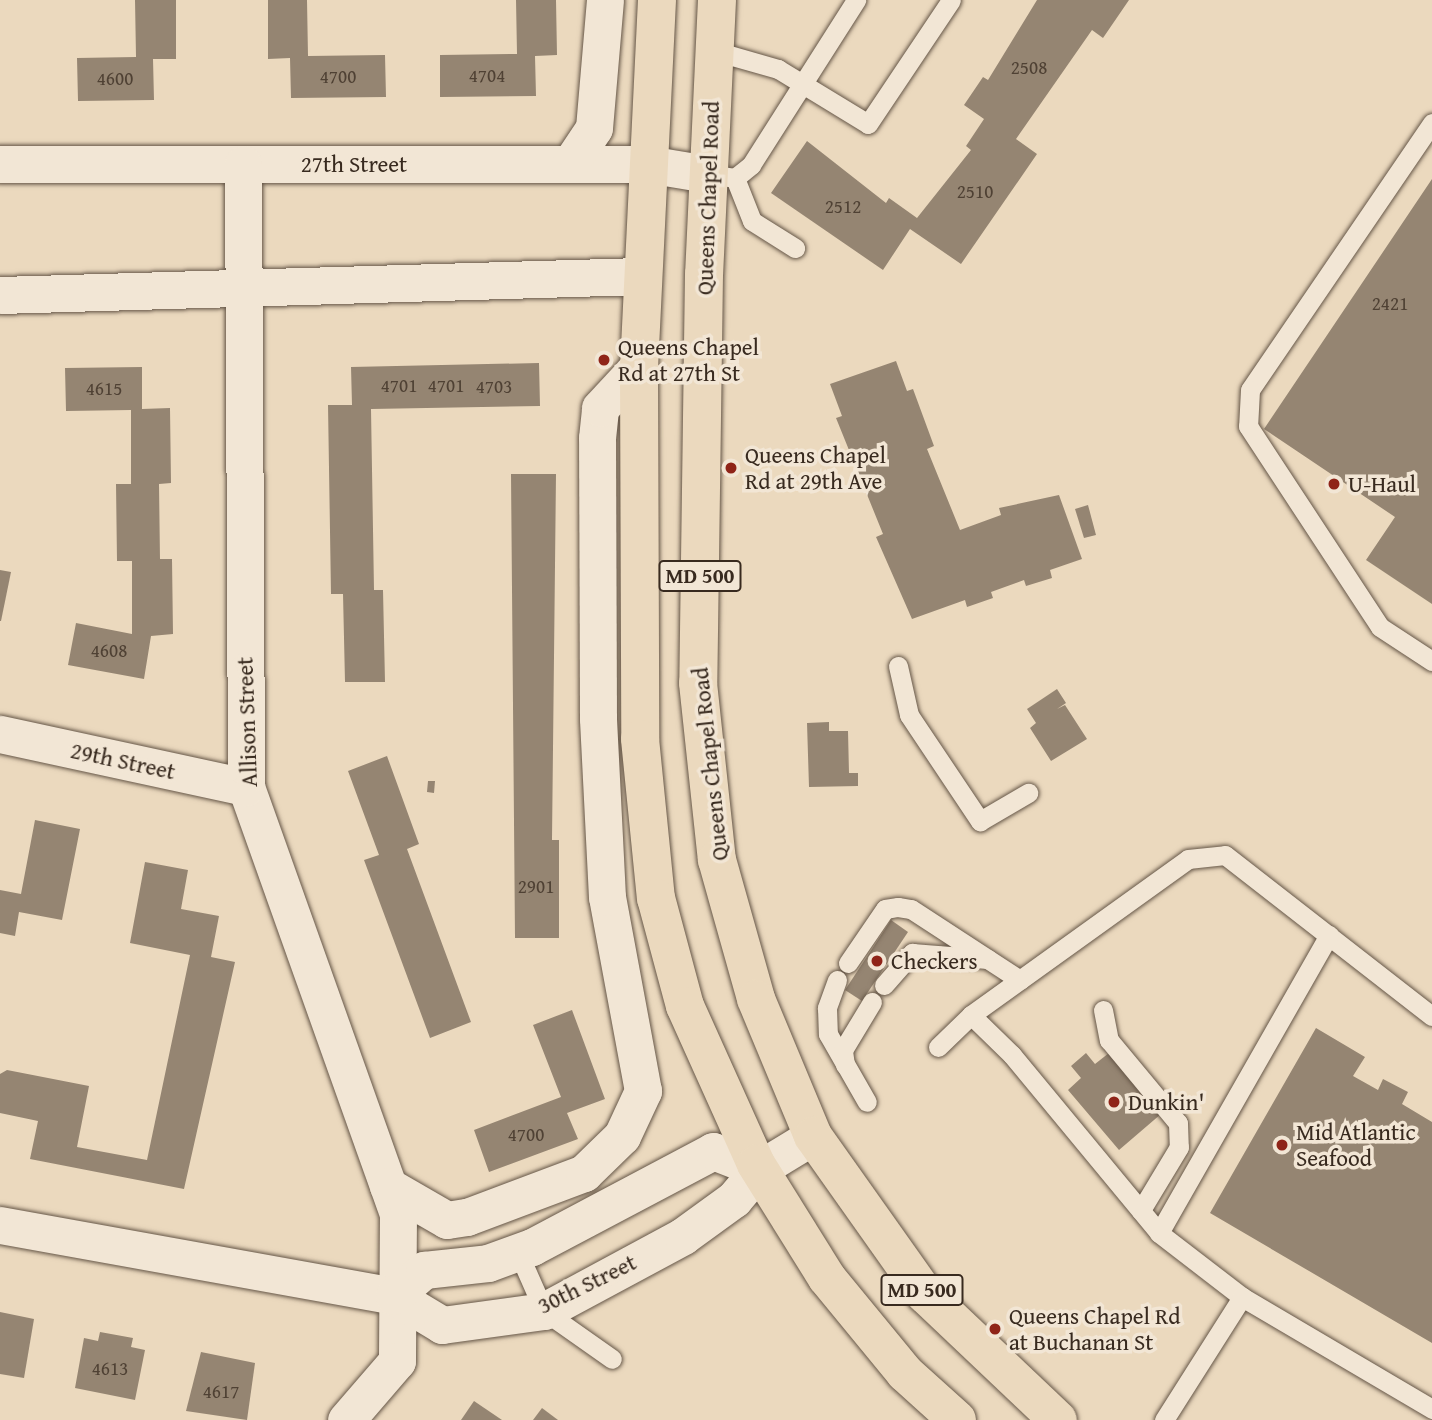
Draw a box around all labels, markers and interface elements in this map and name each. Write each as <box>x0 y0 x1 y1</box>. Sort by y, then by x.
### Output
house number: 2508 <box>1011 57 1047 79</box>
house number: 4704 <box>469 65 505 87</box>
house number: 4700 <box>320 66 356 88</box>
house number: 4600 <box>97 68 133 90</box>
street label: Queens Chapel Road <box>691 100 725 296</box>
street label: 27th Street <box>301 150 407 178</box>
house number: 2510 <box>957 181 993 203</box>
house number: 2512 <box>825 196 861 218</box>
house number: 2421 <box>1372 293 1408 315</box>
place label: Queens Chapel Rd at 27th St <box>618 333 759 387</box>
marker: Queens Chapel Rd at 27th St <box>596 352 612 368</box>
house number: 4701 <box>381 375 417 397</box>
house number: 4701 <box>428 375 464 397</box>
house number: 4703 <box>476 376 512 398</box>
house number: 4615 <box>86 378 122 400</box>
place label: Queens Chapel Rd at 29th Ave <box>745 441 886 495</box>
marker: Queens Chapel Rd at 29th Ave <box>723 460 739 476</box>
place label: U-Haul <box>1348 470 1416 498</box>
marker: U-Haul <box>1326 476 1342 492</box>
road number: MD 500 <box>658 558 742 594</box>
house number: 4608 <box>91 640 127 662</box>
street label: Allison Street <box>231 656 263 788</box>
street label: Queens Chapel Road <box>686 666 734 862</box>
street label: 29th Street <box>68 736 178 786</box>
house number: 2901 <box>518 876 554 898</box>
place label: Checkers <box>891 947 978 975</box>
marker: Checkers <box>869 953 885 969</box>
place label: Dunkin' <box>1128 1088 1204 1116</box>
marker: Dunkin' <box>1106 1094 1122 1110</box>
place label: Mid Atlantic Seafood <box>1296 1118 1416 1172</box>
house number: 4700 <box>508 1124 544 1146</box>
marker: Mid Atlantic Seafood <box>1274 1137 1290 1153</box>
street label: 30th Street <box>533 1248 641 1320</box>
road number: MD 500 <box>880 1272 964 1308</box>
place label: Queens Chapel Rd at Buchanan St <box>1009 1302 1181 1356</box>
marker: Queens Chapel Rd at Buchanan St <box>987 1321 1003 1337</box>
house number: 4613 <box>92 1358 128 1380</box>
house number: 4617 <box>203 1381 239 1403</box>

